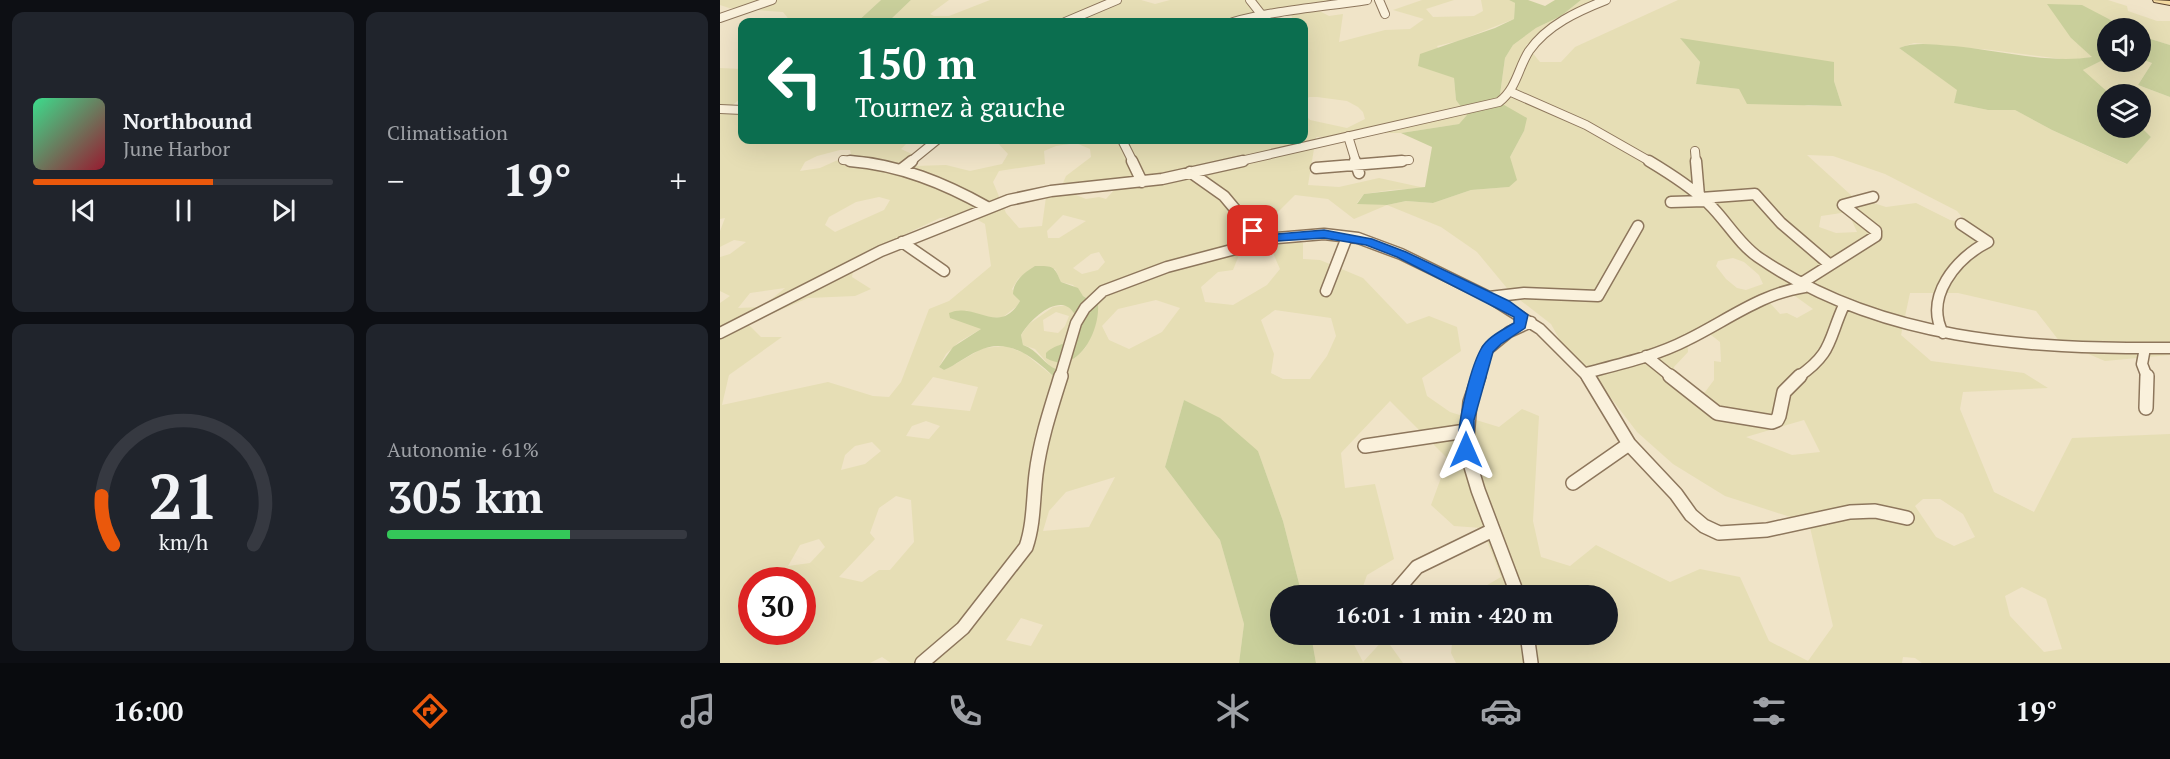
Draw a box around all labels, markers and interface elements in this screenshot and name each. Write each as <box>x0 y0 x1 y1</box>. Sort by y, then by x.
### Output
map controls <box>2097 18 2151 138</box>
button: sound <box>2097 18 2151 72</box>
text: 150 m <box>855 35 976 91</box>
icon: left <box>756 42 834 120</box>
button: layers <box>2097 84 2151 138</box>
text: Tournez à gauche <box>855 89 1065 125</box>
text: Northbound <box>123 106 252 135</box>
text: Climatisation <box>387 119 508 146</box>
text: June Harbor <box>123 135 230 162</box>
text: 19° <box>502 149 572 209</box>
text: − <box>387 159 405 202</box>
text: + <box>669 159 687 202</box>
icon: previous <box>67 194 100 227</box>
icon: pause <box>167 194 200 227</box>
icon: next <box>267 194 300 227</box>
pin <box>1227 205 1278 256</box>
icon: arrive <box>1236 214 1269 247</box>
position arrow <box>1434 418 1498 482</box>
text: Autonomie · 61% <box>387 436 539 463</box>
text: 21 <box>148 454 218 537</box>
text: 305 km <box>387 466 543 526</box>
text: km/h <box>158 528 208 556</box>
speed limit sign: 30 <box>738 567 816 645</box>
text: 16:01 · 1 min · 420 m <box>1335 600 1553 629</box>
icon: directions <box>409 690 451 732</box>
icon: music <box>677 690 719 732</box>
icon: phone <box>944 690 986 732</box>
icon: climate <box>1212 690 1254 732</box>
icon: car <box>1480 690 1522 732</box>
icon: filters <box>1748 690 1790 732</box>
text: 16:00 <box>113 693 183 729</box>
text: 19° <box>2015 693 2057 729</box>

